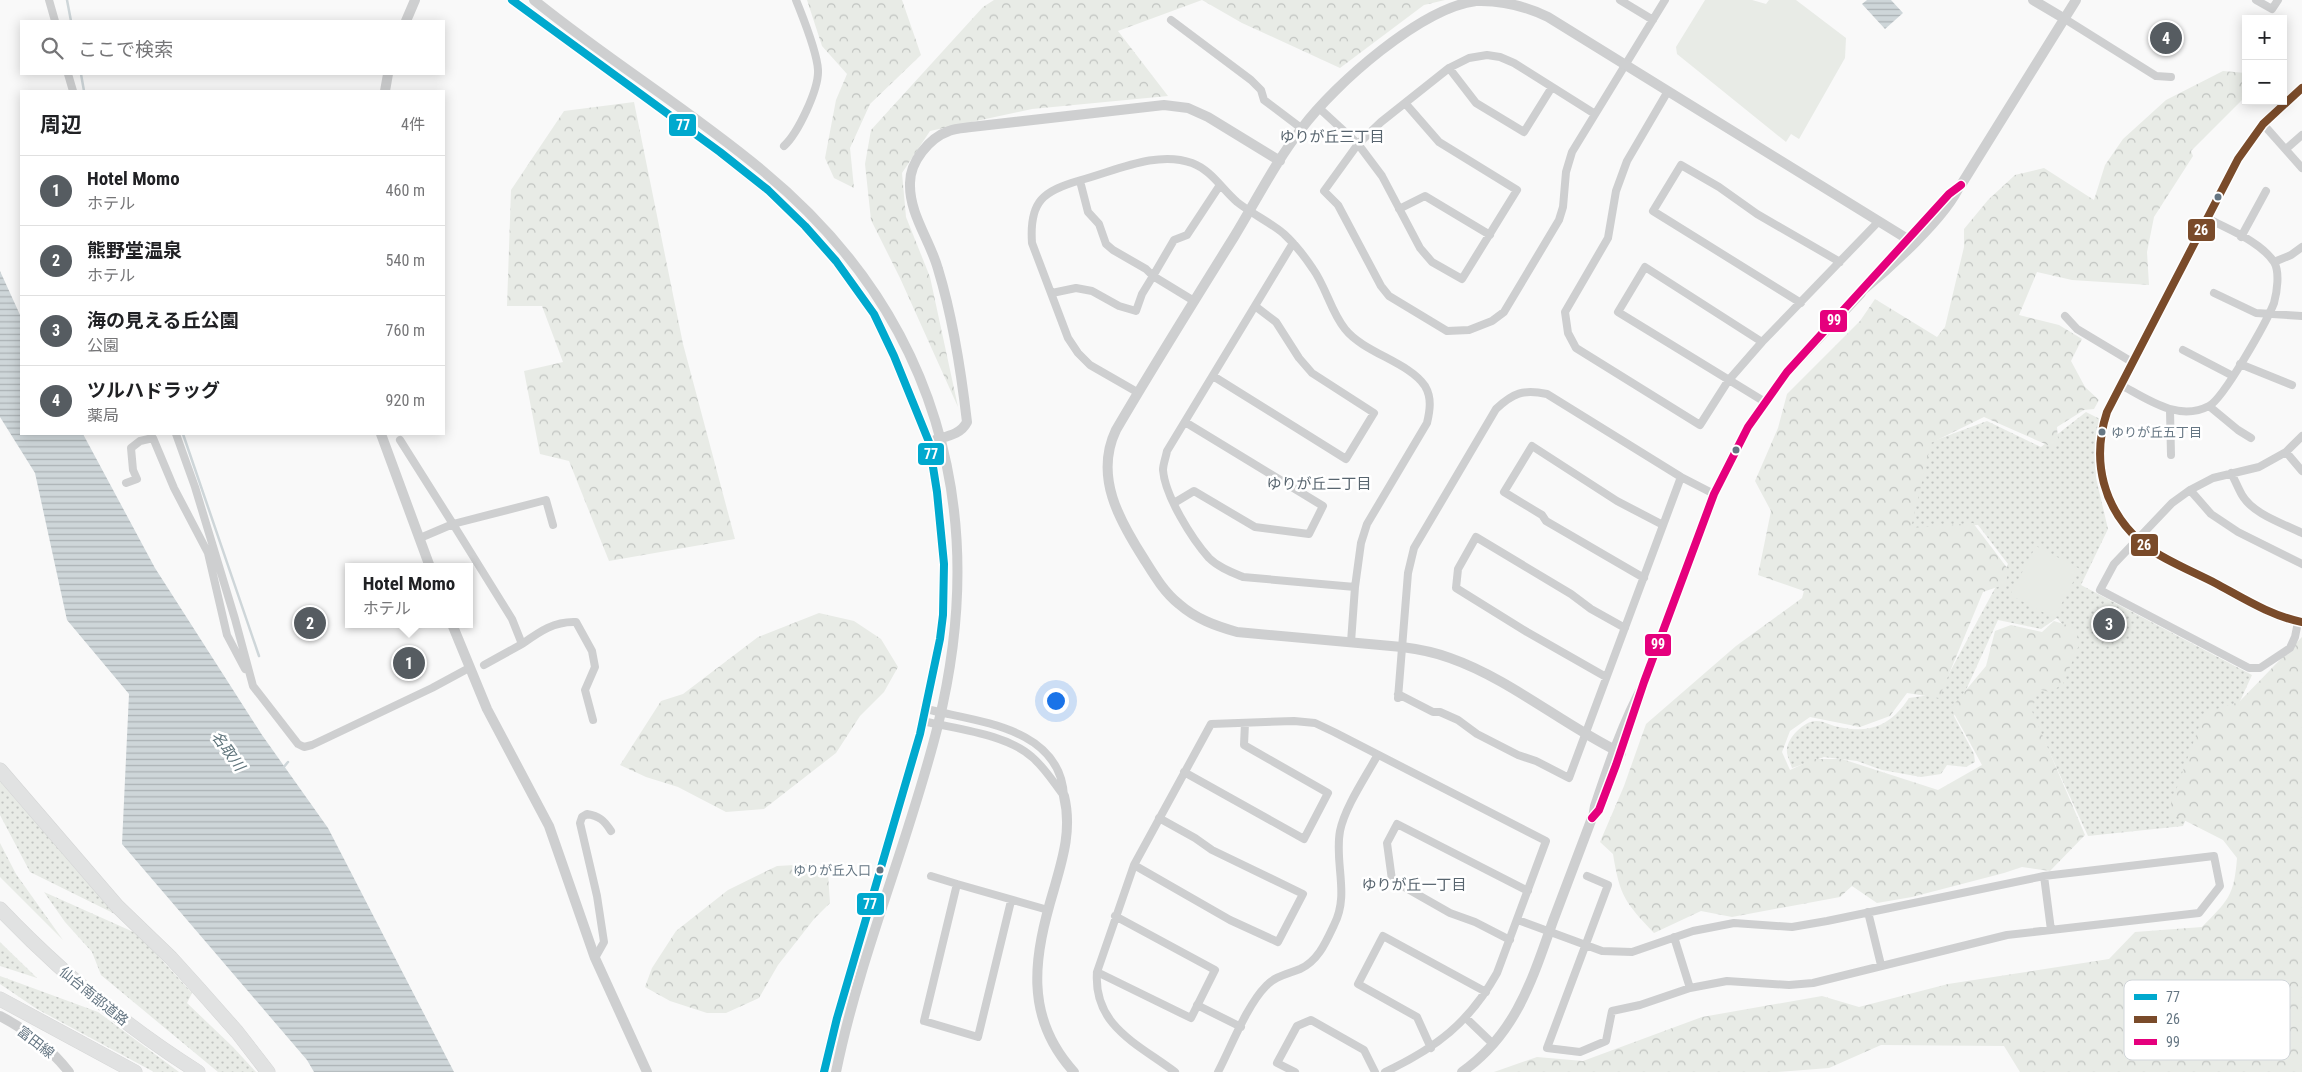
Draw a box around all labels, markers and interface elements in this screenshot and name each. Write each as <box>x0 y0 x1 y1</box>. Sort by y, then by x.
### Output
map controls <box>2242 15 2287 105</box>
button: + <box>2242 15 2287 60</box>
pin: 4 <box>2150 19 2182 57</box>
search box <box>20 20 445 75</box>
icon: search <box>38 34 66 62</box>
text: ここで検索 <box>78 38 173 61</box>
button: − <box>2242 60 2287 105</box>
text: 周辺 <box>40 113 82 137</box>
line badge: 77 <box>668 113 697 137</box>
text: 4件 <box>401 115 425 134</box>
text: 77 <box>676 117 690 133</box>
district label: ゆりが丘三丁目 <box>1279 128 1385 146</box>
text: Hotel Momo <box>87 167 180 190</box>
text: 1 <box>52 181 60 200</box>
text: 460 m <box>386 181 425 200</box>
unlabelled marker <box>2213 192 2223 202</box>
text: ホテル <box>87 194 135 213</box>
line badge: 26 <box>2187 218 2216 242</box>
text: 26 <box>2194 222 2208 238</box>
text: 熊野堂温泉 <box>87 239 182 262</box>
text: 2 <box>52 251 60 270</box>
text: 540 m <box>386 251 425 270</box>
text: ホテル <box>87 266 135 285</box>
text: 海の見える丘公園 <box>87 309 238 332</box>
line badge: 99 <box>1819 309 1848 333</box>
text: 99 <box>1827 312 1841 328</box>
text: 3 <box>52 321 60 340</box>
text: 760 m <box>386 321 425 340</box>
text: 公園 <box>87 336 119 355</box>
text: ツルハドラッグ <box>87 379 220 402</box>
text: 4 <box>52 391 60 410</box>
text: 920 m <box>386 391 425 410</box>
text: 薬局 <box>87 406 119 425</box>
place label: ゆりが丘五丁目 <box>2111 425 2202 440</box>
marker: ゆりが丘五丁目 <box>2097 427 2107 437</box>
line badge: 77 <box>917 442 945 466</box>
unlabelled marker <box>1731 445 1741 455</box>
text: 77 <box>924 446 938 462</box>
district label: ゆりが丘二丁目 <box>1266 475 1372 493</box>
line badge: 26 <box>2130 533 2159 557</box>
text: 26 <box>2137 537 2151 553</box>
popup <box>345 563 473 628</box>
text: Hotel Momo <box>363 572 455 595</box>
text: ホテル <box>363 599 411 618</box>
pin: 2 <box>294 604 326 642</box>
pin: 3 <box>2093 605 2125 643</box>
line badge: 99 <box>1644 633 1672 657</box>
text: 99 <box>1651 636 1665 652</box>
pin: 1 <box>393 644 425 682</box>
your location <box>1043 688 1069 714</box>
water label: 名取川 <box>207 728 250 776</box>
place label: ゆりが丘入口 <box>793 863 871 878</box>
marker: ゆりが丘入口 <box>875 865 885 875</box>
district label: ゆりが丘一丁目 <box>1361 876 1467 894</box>
line badge: 77 <box>856 892 885 916</box>
text: 77 <box>863 896 877 912</box>
street label: 仙台南部道路 <box>56 963 132 1029</box>
legend <box>2124 980 2290 1060</box>
text: 77 <box>2166 989 2180 1005</box>
text: 26 <box>2166 1011 2180 1027</box>
street label: 富田線 <box>15 1023 57 1061</box>
text: 99 <box>2166 1034 2180 1050</box>

